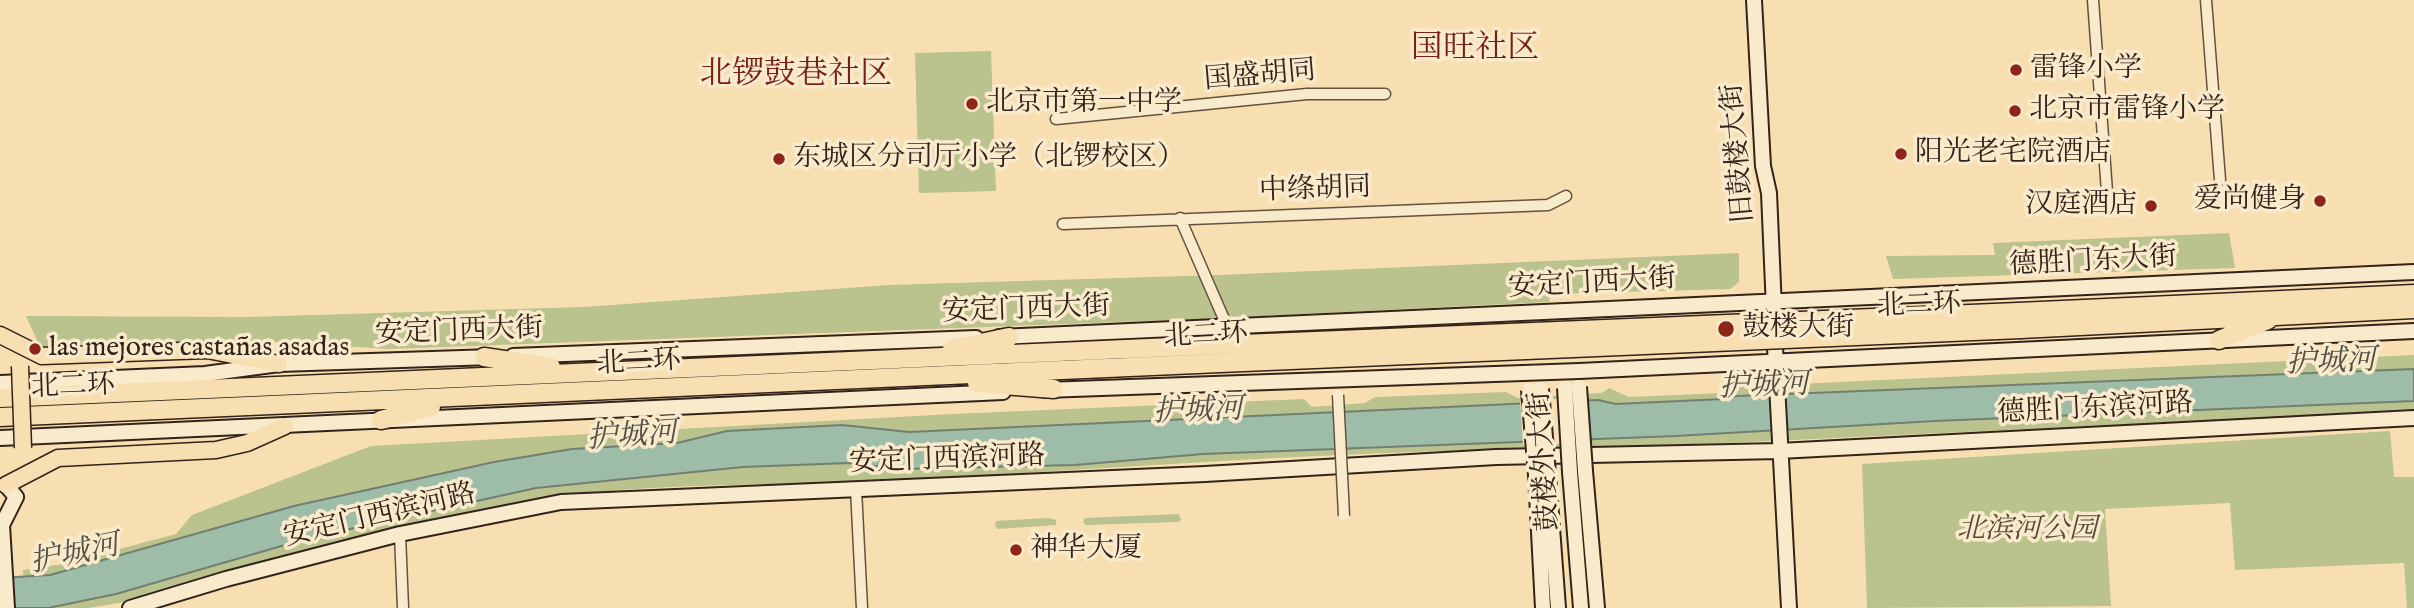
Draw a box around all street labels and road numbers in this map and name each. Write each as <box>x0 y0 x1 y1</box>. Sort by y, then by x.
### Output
street label: 国盛胡同 <box>1203 55 1317 99</box>
street label: 旧鼓楼大街 <box>1717 82 1763 224</box>
street label: 中绦胡同 <box>1258 172 1372 210</box>
street label: 德胜门东大街 <box>2008 242 2178 284</box>
street label: 安定门西大街 <box>1507 264 1677 306</box>
street label: 北二环 <box>1876 289 1962 325</box>
street label: 安定门西大街 <box>941 291 1111 331</box>
street label: 安定门西大街 <box>374 313 544 353</box>
street label: 北二环 <box>1163 318 1249 356</box>
street label: 北二环 <box>596 345 682 383</box>
street label: 北二环 <box>30 370 116 406</box>
street label: 德胜门东滨河路 <box>1996 388 2194 432</box>
street label: 鼓楼外大街 <box>1524 390 1568 532</box>
street label: 安定门西滨河路 <box>848 441 1046 481</box>
street label: 安定门西滨河路 <box>281 479 479 555</box>

